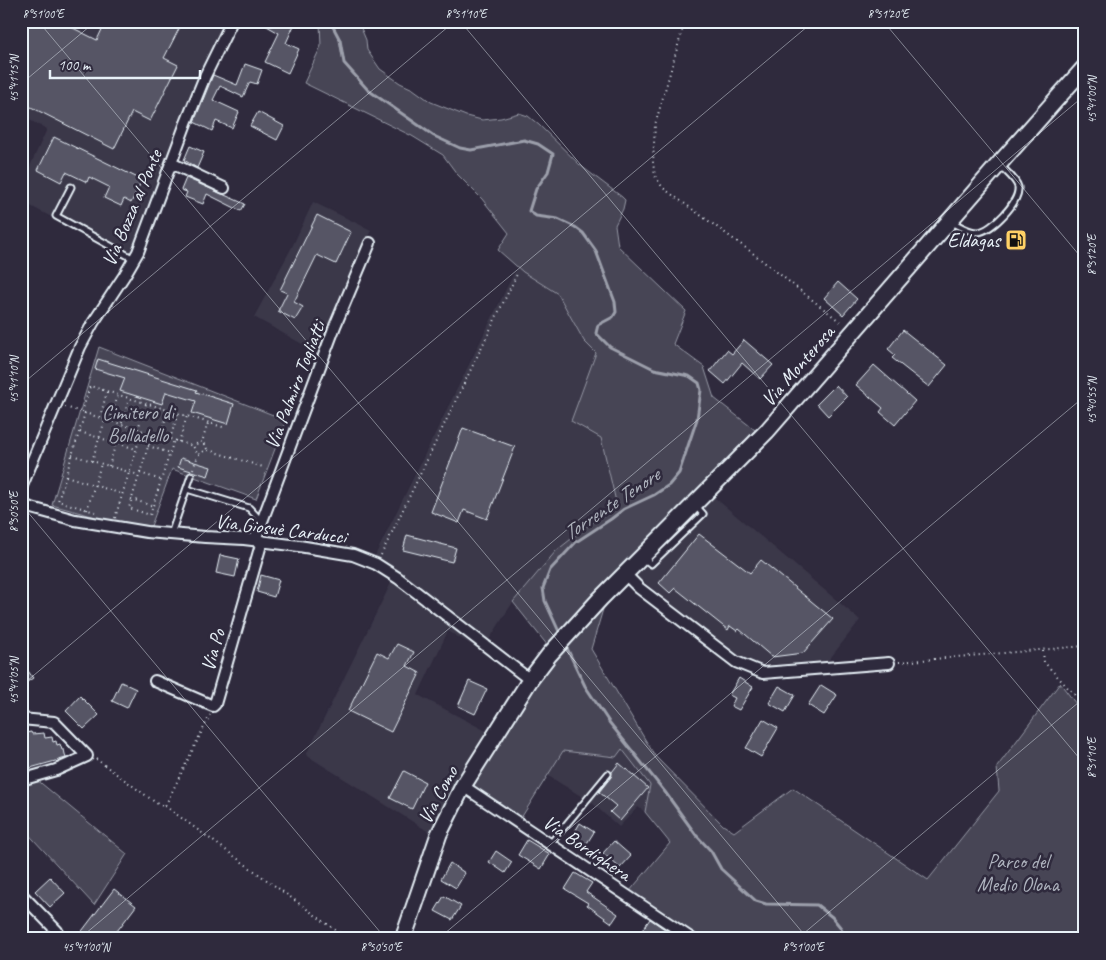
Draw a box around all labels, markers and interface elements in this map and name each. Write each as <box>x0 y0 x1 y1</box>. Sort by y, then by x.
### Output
text: 8°51'00"E <box>23 6 65 22</box>
text: 8°51'10"E <box>446 6 488 22</box>
text: 8°51'20"E <box>868 6 910 22</box>
scale bar <box>50 48 200 80</box>
text: 45°41'15"N <box>6 54 22 103</box>
text: 100 m <box>58 56 92 75</box>
text: 45°41'00"N <box>1084 75 1100 124</box>
street label: Via Bozza al Ponte <box>96 145 168 270</box>
place label: Eldagas <box>948 228 1002 253</box>
fuel station icon: Eldagas <box>1004 228 1028 252</box>
text: 8°51'20"E <box>1084 233 1100 276</box>
street label: Via Palmiro Togliatti <box>259 315 332 453</box>
street label: Via Monterosa <box>756 319 841 412</box>
text: 45°41'10"N <box>6 355 22 404</box>
text: 45°40'55"N <box>1084 376 1100 425</box>
park label: Cimitero di Bolladello <box>102 400 176 448</box>
water label: Torrente Tenore <box>558 460 667 546</box>
text: 8°50'50"E <box>6 490 22 533</box>
street label: Via Giosuè Carducci <box>214 509 350 550</box>
street label: Via Po <box>195 625 231 674</box>
text: 45°41'05"N <box>6 656 22 705</box>
text: 8°51'10"E <box>1084 736 1100 779</box>
street label: Via Como <box>412 761 464 828</box>
street label: Via Bordighera <box>538 809 637 888</box>
park label: Parco del Medio Olona <box>977 849 1061 897</box>
text: 45°41'00"N <box>62 939 111 955</box>
text: 8°50'50"E <box>361 939 403 955</box>
text: 8°51'00"E <box>783 939 825 955</box>

